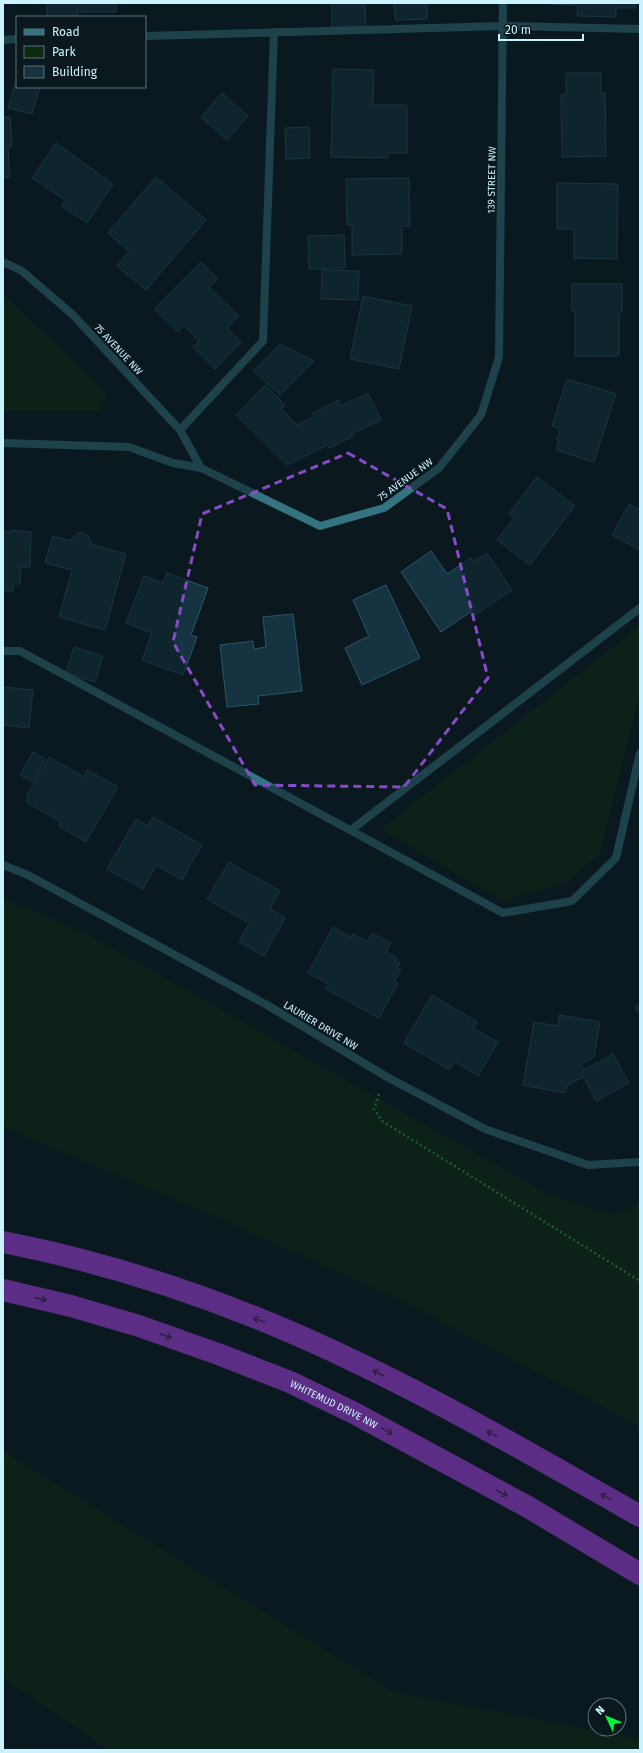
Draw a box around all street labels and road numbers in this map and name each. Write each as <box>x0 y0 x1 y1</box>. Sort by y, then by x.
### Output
street label: 139 STREET NW <box>485 146 499 214</box>
street label: 75 AVENUE NW <box>92 322 145 378</box>
street label: 75 AVENUE NW <box>376 455 436 504</box>
street label: LAURIER DRIVE NW <box>281 999 360 1053</box>
street label: WHITEMUD DRIVE NW <box>288 1378 380 1432</box>

